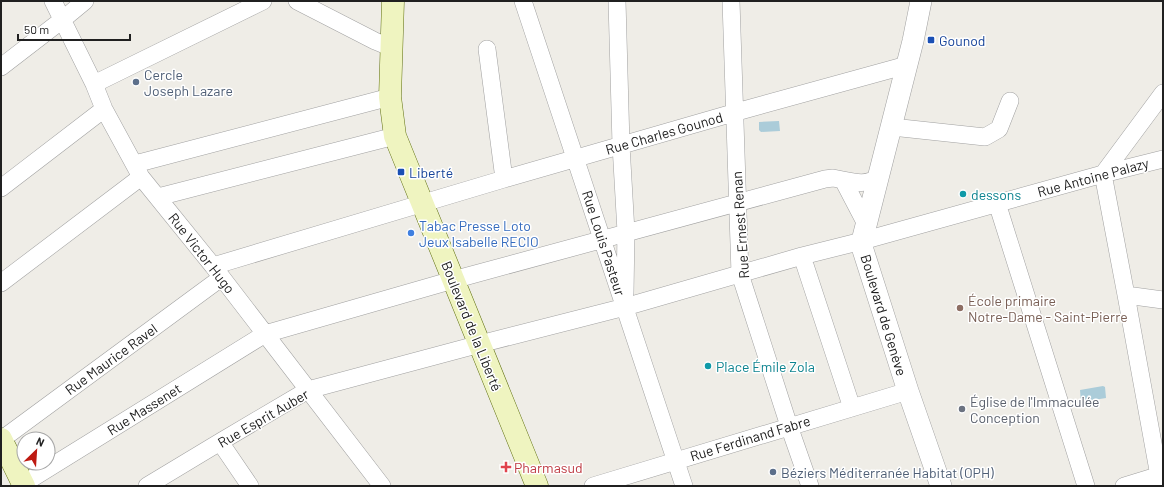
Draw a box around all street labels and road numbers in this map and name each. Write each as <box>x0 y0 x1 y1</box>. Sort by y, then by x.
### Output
street label: Rue Charles Gounod <box>603 108 725 158</box>
street label: Rue Antoine Palazy <box>1035 154 1151 200</box>
street label: Rue Ernest Renan <box>728 171 752 279</box>
street label: Rue Louis Pasteur <box>579 188 629 298</box>
street label: Rue Victor Hugo <box>165 209 239 297</box>
street label: Boulevard de Genève <box>857 252 911 378</box>
street label: Boulevard de la Liberté <box>438 258 506 394</box>
street label: Rue Maurice Ravel <box>62 320 160 398</box>
street label: Rue Massenet <box>104 379 184 439</box>
street label: Rue Esprit Auber <box>215 385 311 451</box>
street label: Rue Ferdinand Fabre <box>688 412 812 464</box>

